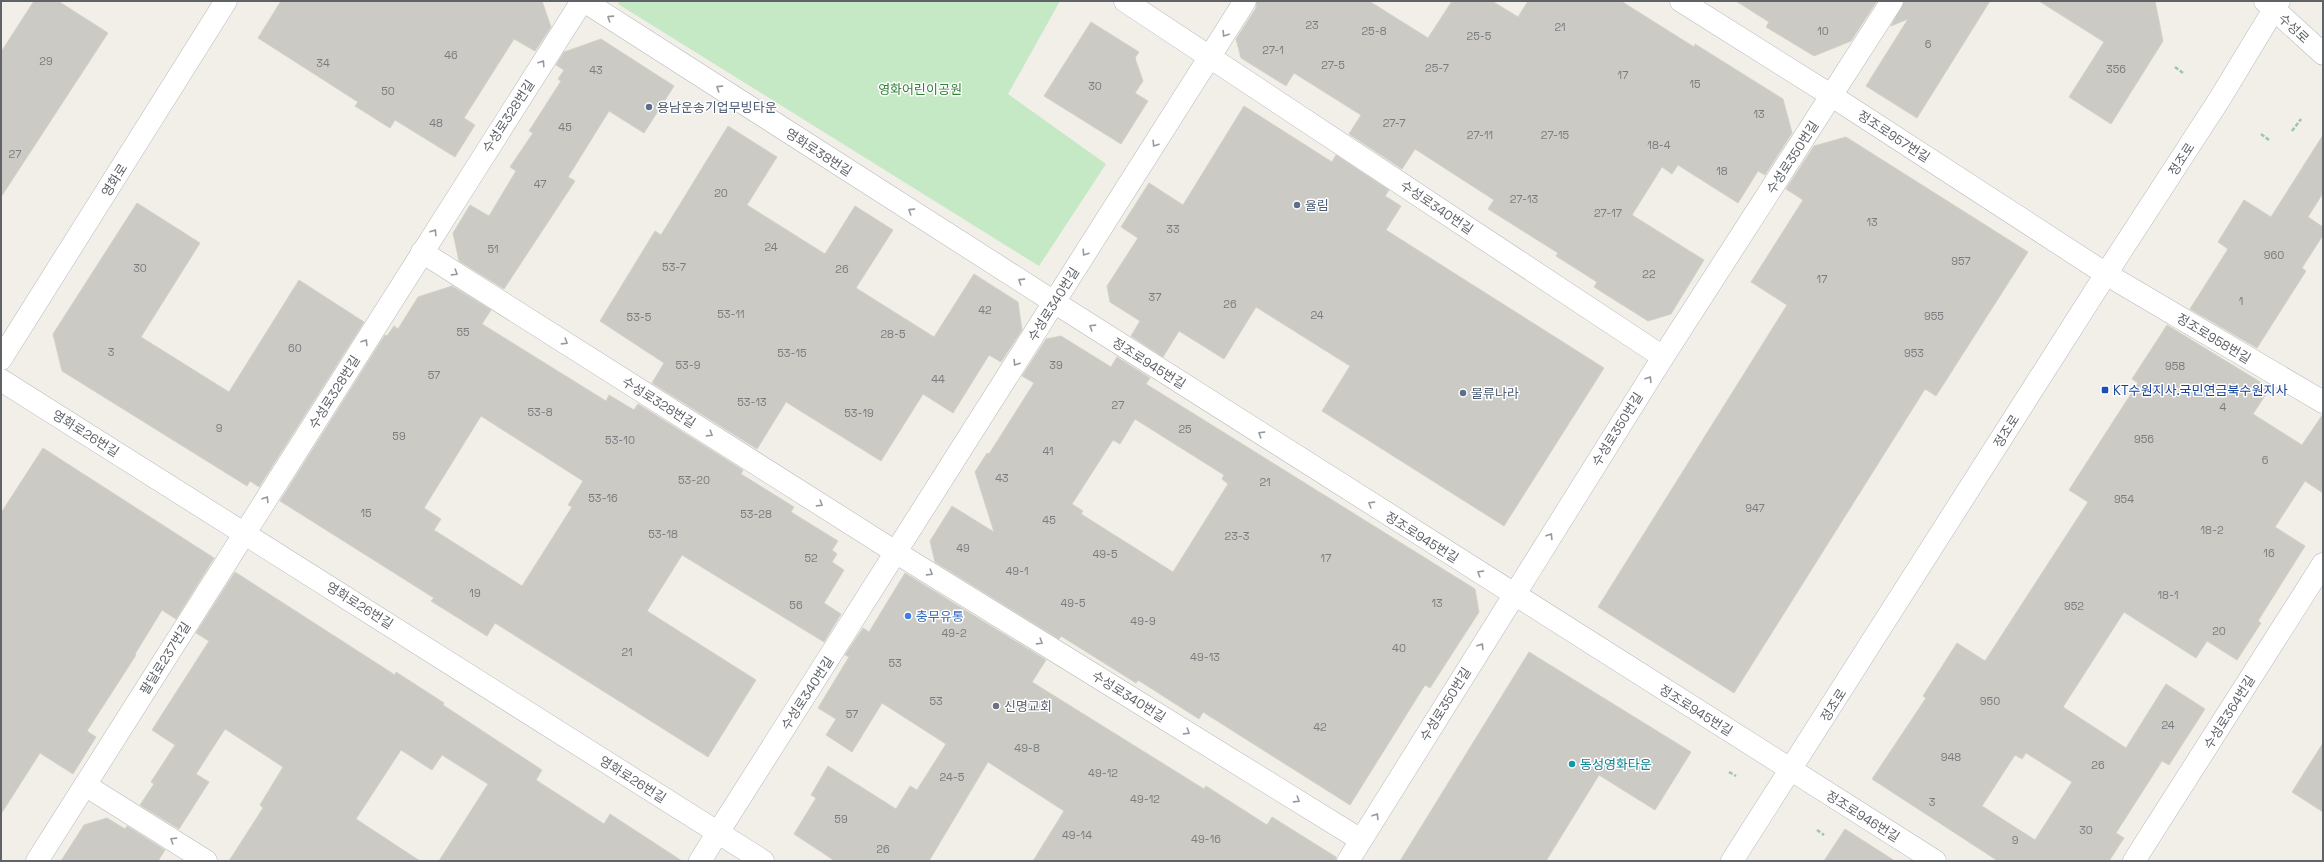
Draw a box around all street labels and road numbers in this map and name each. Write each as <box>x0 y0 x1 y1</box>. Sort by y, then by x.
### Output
street label: 수성로 <box>2275 10 2313 47</box>
street label: 수성로328번길 <box>479 77 538 156</box>
street label: 정조로957번길 <box>1854 107 1933 166</box>
street label: 수성로350번길 <box>1762 118 1822 197</box>
street label: 영화로38번길 <box>782 125 855 180</box>
street label: 정조로 <box>2165 140 2198 179</box>
street label: 영화로 <box>98 161 131 200</box>
street label: 수성로340번길 <box>1397 177 1476 238</box>
street label: 수성로340번길 <box>1024 264 1083 344</box>
street label: 정조로958번길 <box>2174 310 2254 366</box>
street label: 정조로945번길 <box>1109 334 1189 393</box>
street label: 수성로328번길 <box>305 352 364 432</box>
street label: 수성로328번길 <box>619 373 699 432</box>
street label: 수성로350번길 <box>1588 389 1647 469</box>
street label: 영화로26번길 <box>49 406 122 461</box>
street label: 정조로 <box>1990 412 2023 451</box>
street label: 정조로945번길 <box>1382 508 1462 567</box>
street label: 영화로26번길 <box>323 578 396 633</box>
street label: 팔달로237번길 <box>136 619 195 698</box>
street label: 수성로340번길 <box>777 653 837 733</box>
street label: 수성로350번길 <box>1416 664 1475 744</box>
street label: 수성로340번길 <box>1089 667 1169 726</box>
street label: 수성로364번길 <box>2200 672 2259 752</box>
street label: 정조로945번길 <box>1656 681 1736 740</box>
street label: 정조로 <box>1817 686 1850 725</box>
street label: 영화로26번길 <box>596 752 669 807</box>
street label: 정조로946번길 <box>1823 787 1903 846</box>

